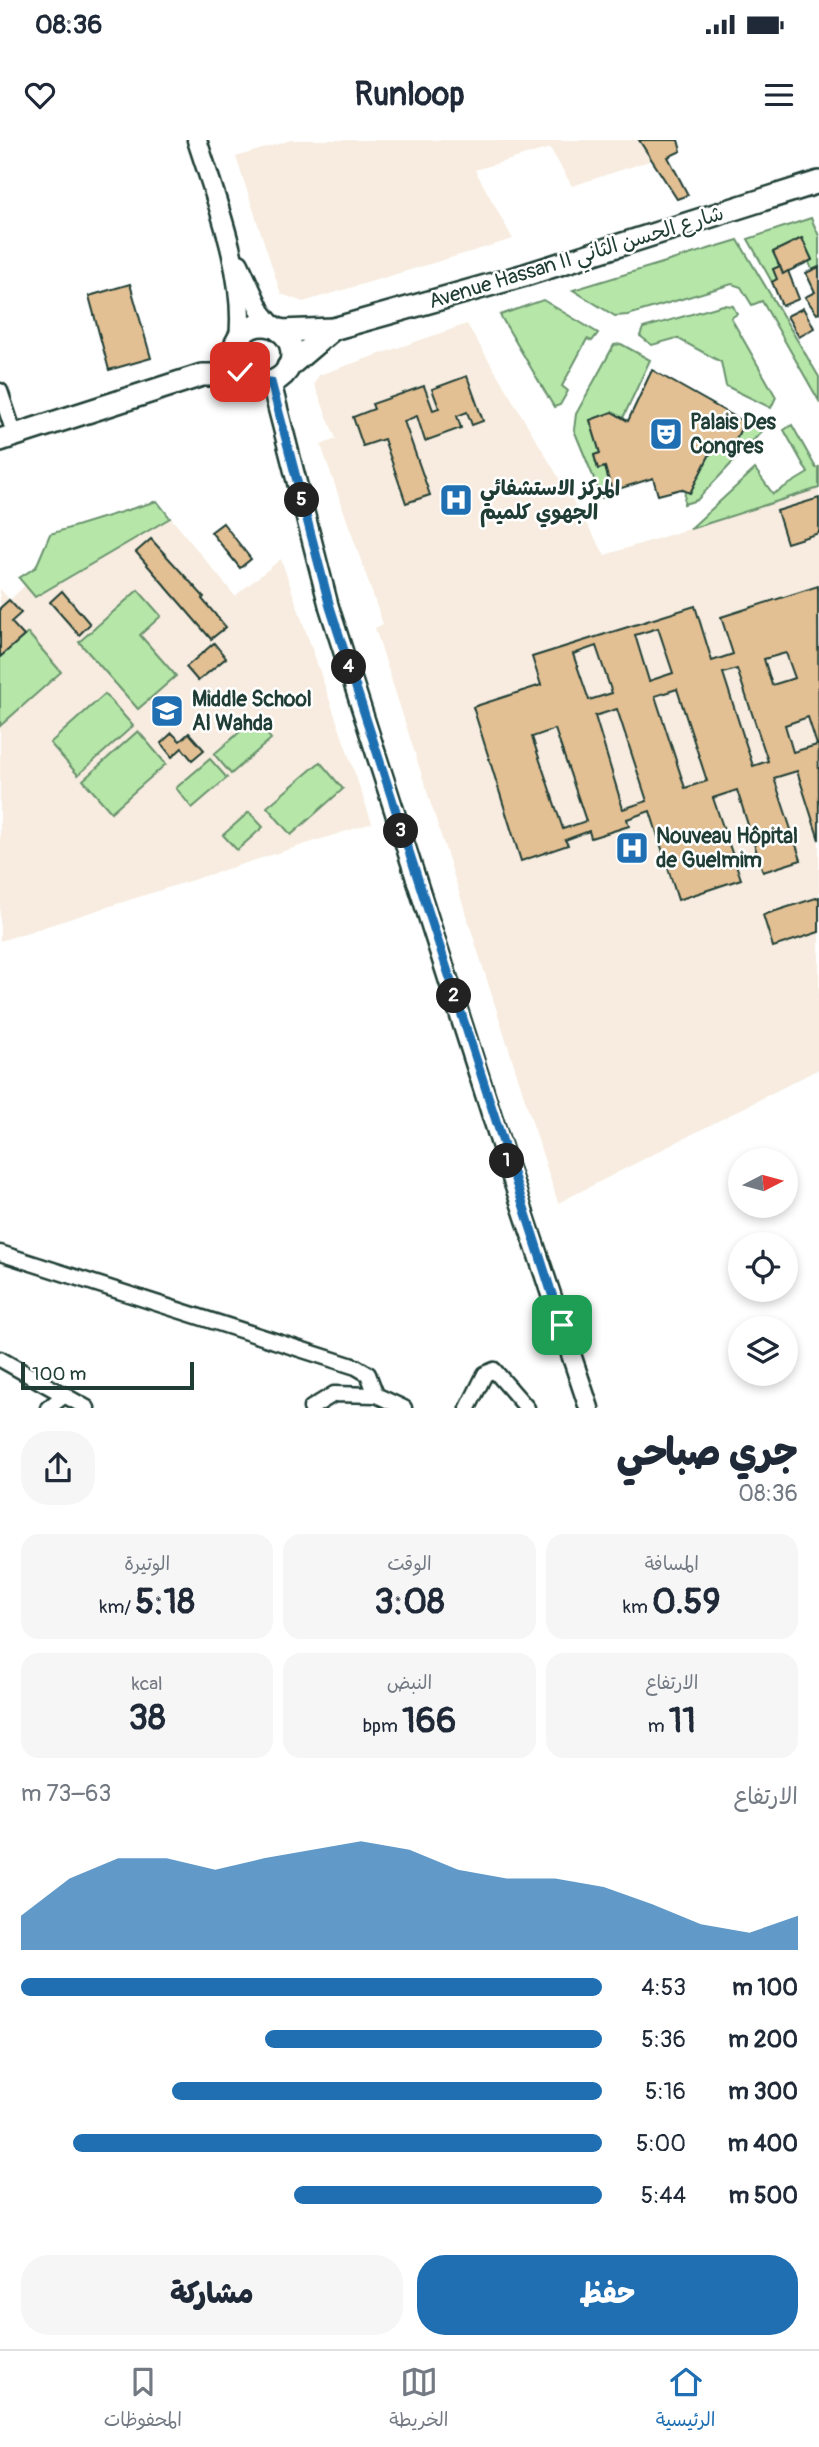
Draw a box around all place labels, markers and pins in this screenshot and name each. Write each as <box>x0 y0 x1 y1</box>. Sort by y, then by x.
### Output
pin <box>210 342 270 402</box>
place label: Palais Des Congres <box>690 409 776 460</box>
theatre icon: Palais Des Congres <box>647 415 685 453</box>
place label: المركز الاستشفائي الجهوي كلميم <box>480 475 620 528</box>
hospital icon: المركز الاستشفائي الجهوي كلميم <box>437 481 475 519</box>
pin: 5 <box>284 482 320 518</box>
pin: 4 <box>332 650 366 684</box>
place label: Middle School Al Wahda <box>192 686 312 737</box>
school or university icon: Middle School Al Wahda <box>148 692 186 730</box>
pin: 3 <box>384 814 418 848</box>
place label: Nouveau Hôpital de Guelmim <box>656 823 798 874</box>
hospital icon: Nouveau Hôpital de Guelmim <box>613 829 651 867</box>
pin: 2 <box>436 978 472 1014</box>
pin: 1 <box>490 1144 524 1178</box>
pin <box>532 1295 592 1355</box>

